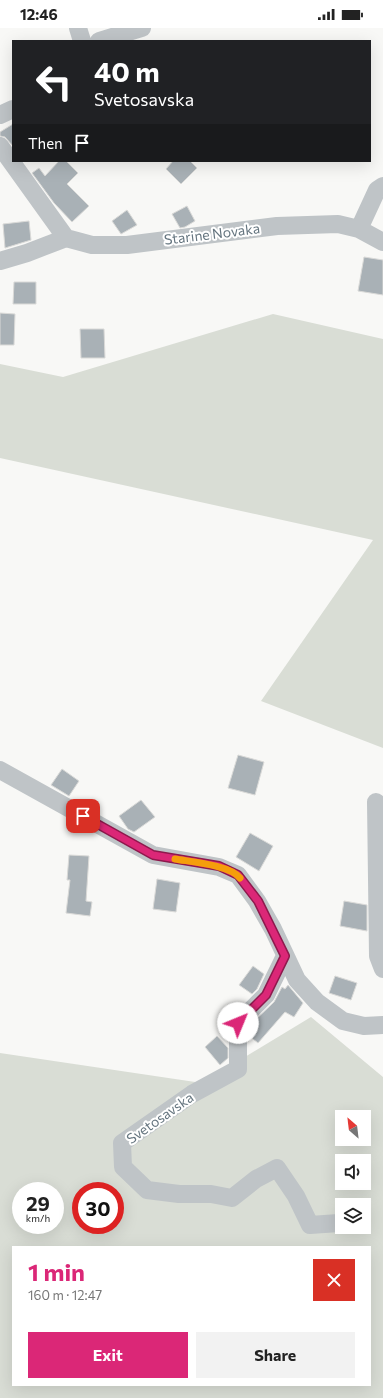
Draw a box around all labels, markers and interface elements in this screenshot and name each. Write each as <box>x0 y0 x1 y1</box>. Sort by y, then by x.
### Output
text: 12:46 <box>20 5 58 23</box>
text: 40 m <box>94 54 160 88</box>
icon: left <box>28 56 80 108</box>
text: Svetosavska <box>94 88 194 110</box>
icon: arrive <box>71 132 93 154</box>
text: Then <box>28 134 63 152</box>
street label: Starine Novaka <box>163 219 261 248</box>
pin <box>66 799 100 833</box>
icon: arrive <box>72 805 94 827</box>
position arrow <box>217 1002 259 1044</box>
street label: Svetosavska <box>123 1088 196 1147</box>
north arrow <box>335 1110 371 1146</box>
map controls <box>335 1110 371 1234</box>
button: sound <box>335 1154 371 1190</box>
speed limit sign: 30 <box>72 1182 124 1234</box>
text: 29 <box>26 1191 50 1215</box>
button: layers <box>335 1198 371 1234</box>
text: km/h <box>26 1212 50 1224</box>
text: 1 min <box>28 1257 85 1286</box>
button: close <box>313 1259 355 1301</box>
text: 160 m · 12:47 <box>28 1287 102 1303</box>
button: Exit <box>28 1332 188 1378</box>
button: Share <box>196 1332 355 1378</box>

